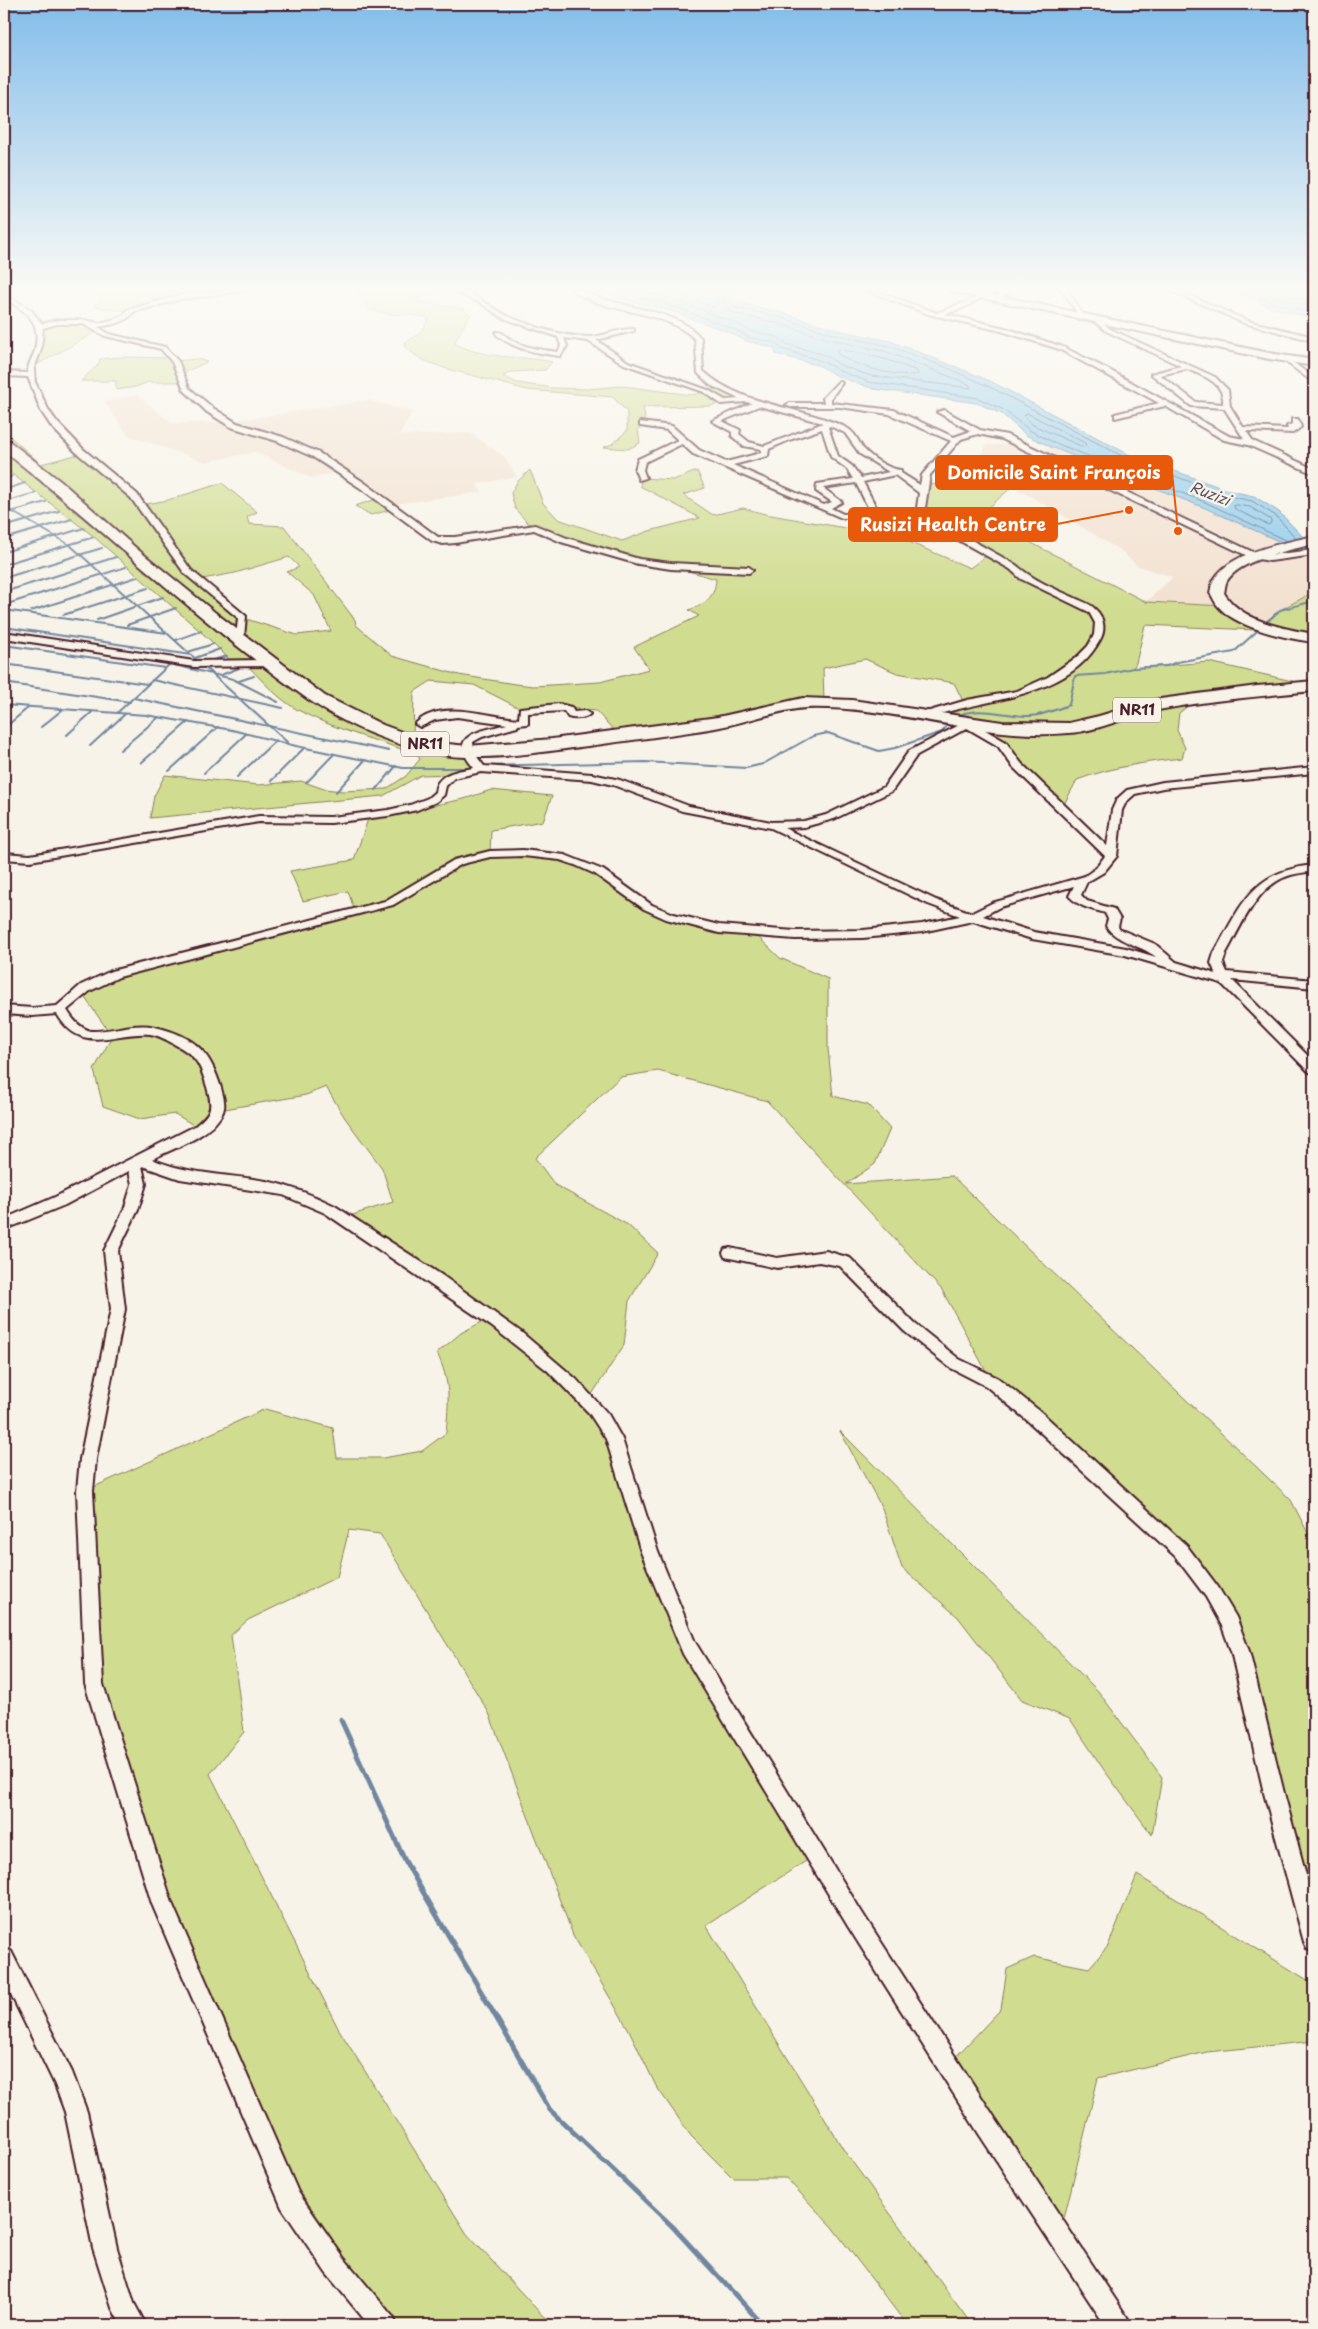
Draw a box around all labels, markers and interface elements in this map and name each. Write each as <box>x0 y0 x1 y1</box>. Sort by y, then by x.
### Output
callout: Domicile Saint François <box>936 456 1172 489</box>
text: Domicile Saint François <box>947 458 1161 485</box>
water label: Ruzizi <box>1187 474 1236 512</box>
callout: Rusizi Health Centre <box>849 508 1057 541</box>
text: Rusizi Health Centre <box>860 510 1046 537</box>
road number: NR11 <box>1113 698 1161 722</box>
road number: NR11 <box>401 732 449 756</box>

